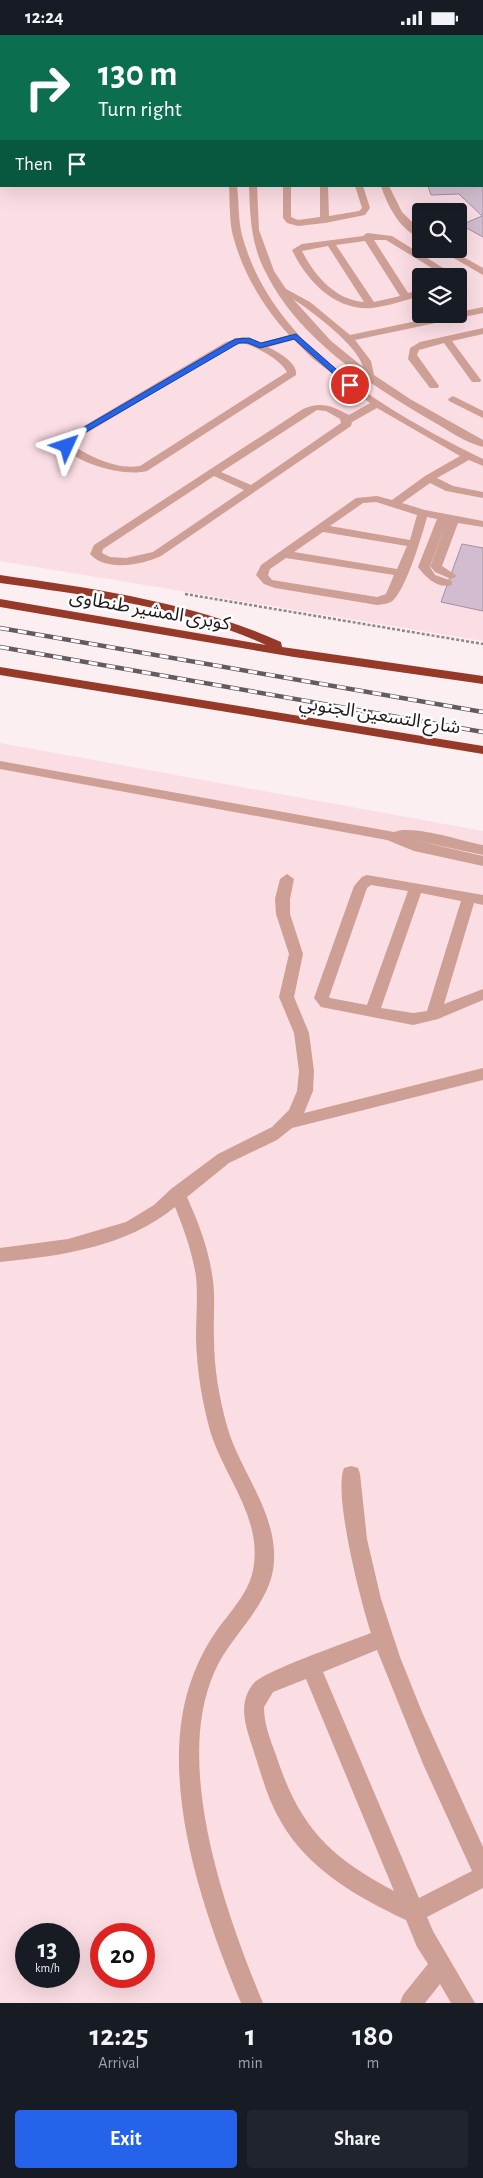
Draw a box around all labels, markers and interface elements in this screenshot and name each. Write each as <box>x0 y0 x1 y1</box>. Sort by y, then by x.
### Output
text: 12:24 <box>25 8 64 27</box>
icon: right <box>15 55 80 120</box>
text: 130 m <box>98 57 177 92</box>
text: Turn right <box>98 98 182 120</box>
icon: arrive <box>63 150 91 178</box>
text: Then <box>15 155 53 174</box>
map controls <box>412 203 467 323</box>
button: search <box>412 203 467 258</box>
button: layers <box>412 268 467 323</box>
pin <box>329 364 371 406</box>
icon: arrive <box>336 371 364 399</box>
position arrow <box>40 419 92 471</box>
street label: كوبرى المشير طنطاوى <box>68 587 233 635</box>
street label: شارع التسعين الجنوبي <box>297 693 462 742</box>
speed limit sign: 20 <box>90 1923 155 1988</box>
text: 13 <box>38 1937 57 1962</box>
text: km/h <box>35 1962 60 1974</box>
text: 12:25 <box>89 2021 148 2051</box>
text: 1 <box>245 2021 256 2051</box>
text: 180 <box>352 2021 394 2051</box>
text: Arrival <box>98 2055 140 2071</box>
text: min <box>238 2055 263 2071</box>
text: m <box>366 2055 379 2071</box>
button: Exit <box>15 2110 237 2168</box>
button: Share <box>247 2110 468 2168</box>

